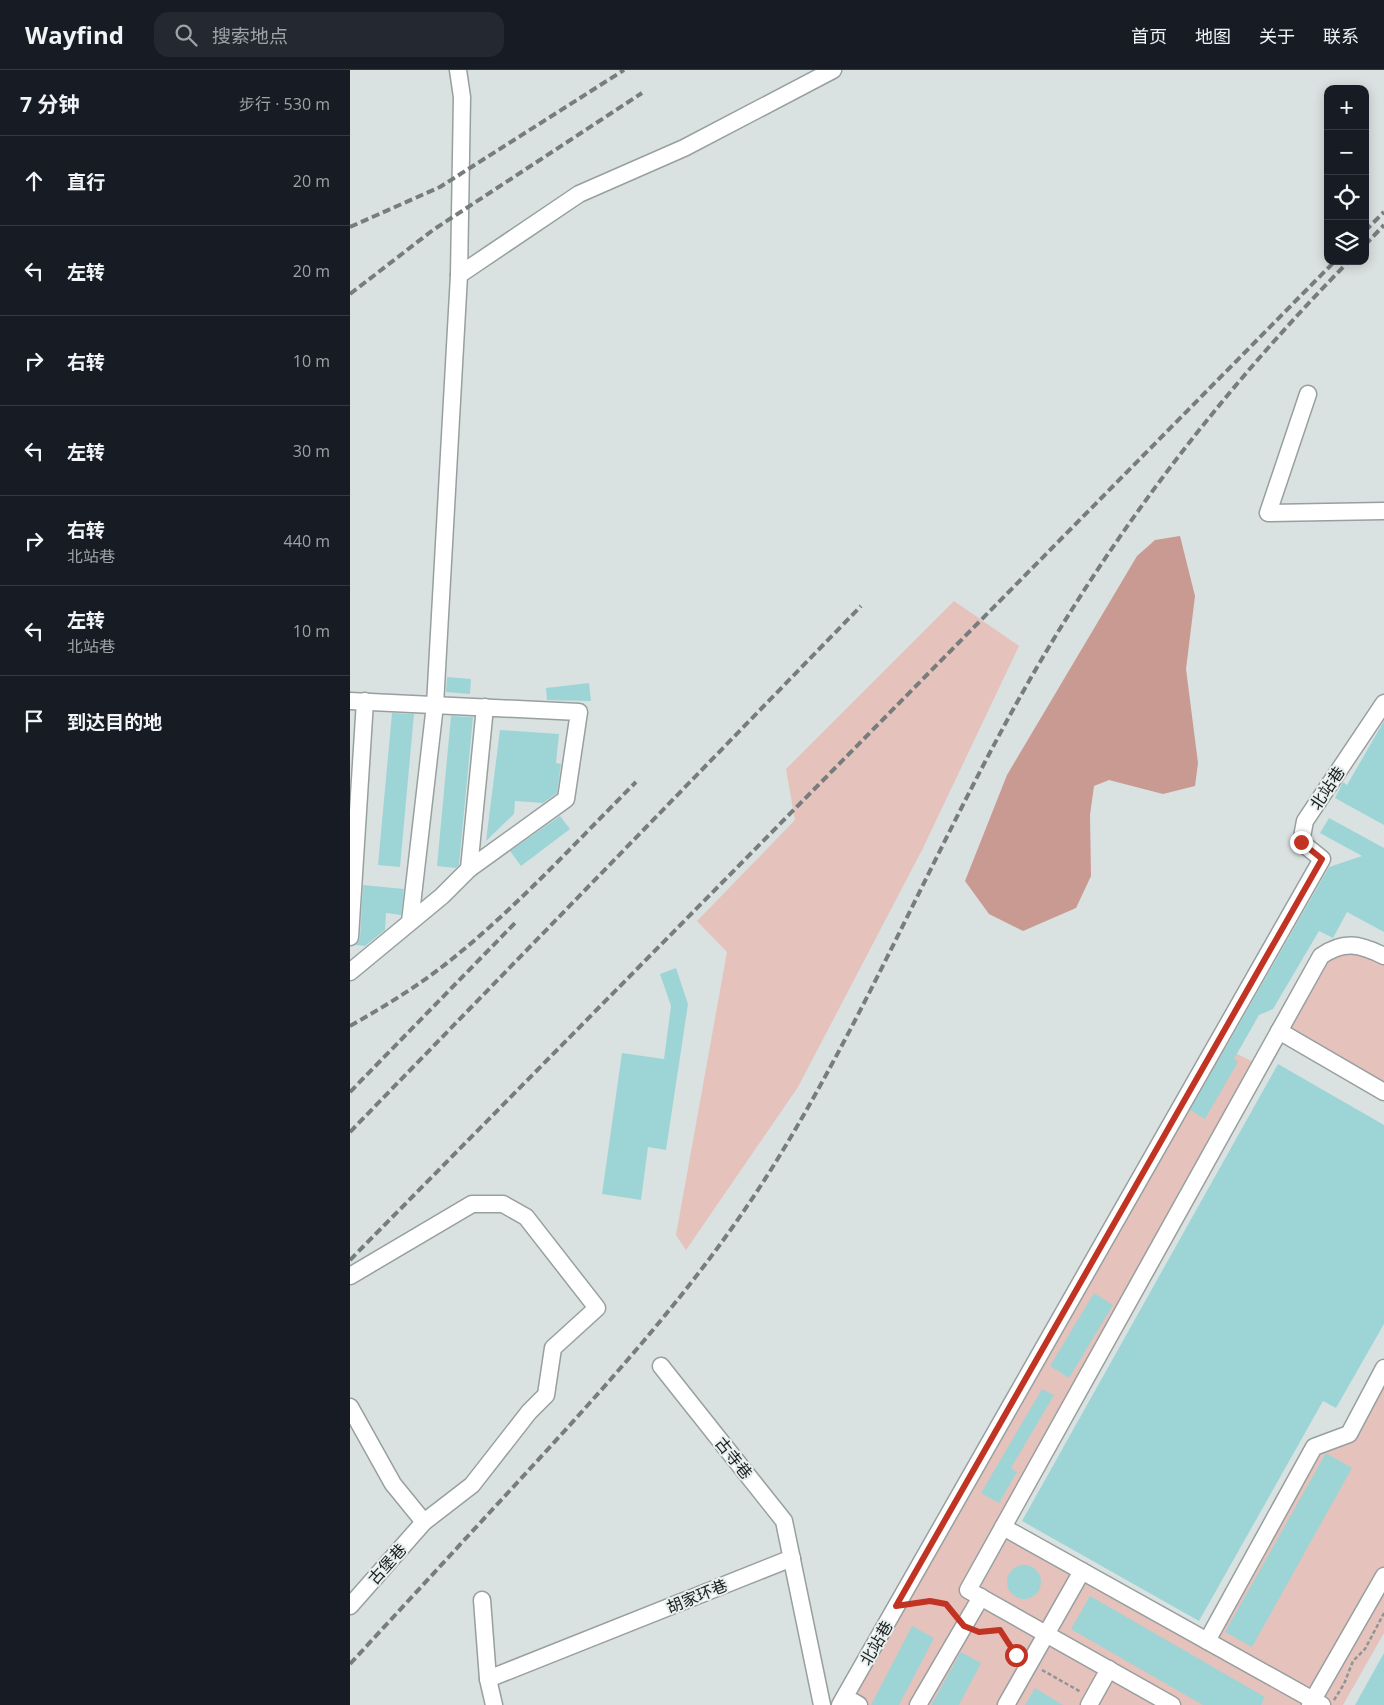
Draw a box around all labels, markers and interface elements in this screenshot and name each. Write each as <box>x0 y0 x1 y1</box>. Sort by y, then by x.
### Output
search box <box>154 12 504 57</box>
text: Wayfind <box>25 18 124 51</box>
icon: search <box>172 21 200 49</box>
text: 搜索地点 <box>212 23 288 49</box>
text: 首页 <box>1131 24 1167 48</box>
text: 地图 <box>1195 24 1231 48</box>
text: 关于 <box>1259 24 1295 48</box>
text: 联系 <box>1323 24 1359 48</box>
map controls <box>1324 85 1369 265</box>
button: + <box>1324 85 1369 130</box>
text: 7 分钟 <box>20 90 79 118</box>
text: 步行 · 530 m <box>239 93 330 115</box>
button: − <box>1324 130 1369 175</box>
icon: ahead <box>20 167 48 195</box>
text: 直行 <box>67 169 105 195</box>
text: 20 m <box>293 170 330 192</box>
button: locate <box>1324 175 1369 220</box>
button: layers <box>1324 220 1369 265</box>
icon: left <box>20 257 48 285</box>
text: 左转 <box>67 259 105 285</box>
text: 20 m <box>293 260 330 282</box>
icon: right <box>20 347 48 375</box>
text: 右转 <box>67 349 105 375</box>
text: 10 m <box>293 350 330 372</box>
icon: left <box>20 437 48 465</box>
text: 左转 <box>67 439 105 465</box>
text: 30 m <box>293 440 330 462</box>
text: 右转 <box>67 517 105 543</box>
icon: right <box>20 527 48 555</box>
text: 440 m <box>284 530 330 552</box>
text: 北站巷 <box>67 545 115 567</box>
text: 左转 <box>67 607 105 633</box>
icon: left <box>20 617 48 645</box>
text: 10 m <box>293 620 330 642</box>
text: 北站巷 <box>67 635 115 657</box>
icon: arrive <box>20 707 48 735</box>
text: 到达目的地 <box>67 709 162 735</box>
street label: 北站巷 <box>1304 762 1350 814</box>
route end <box>1290 831 1313 854</box>
street label: 古寺巷 <box>710 1432 758 1484</box>
street label: 古堡巷 <box>363 1539 411 1589</box>
street label: 胡家环巷 <box>663 1574 731 1618</box>
street label: 北站巷 <box>854 1617 898 1669</box>
route start <box>1005 1644 1028 1667</box>

